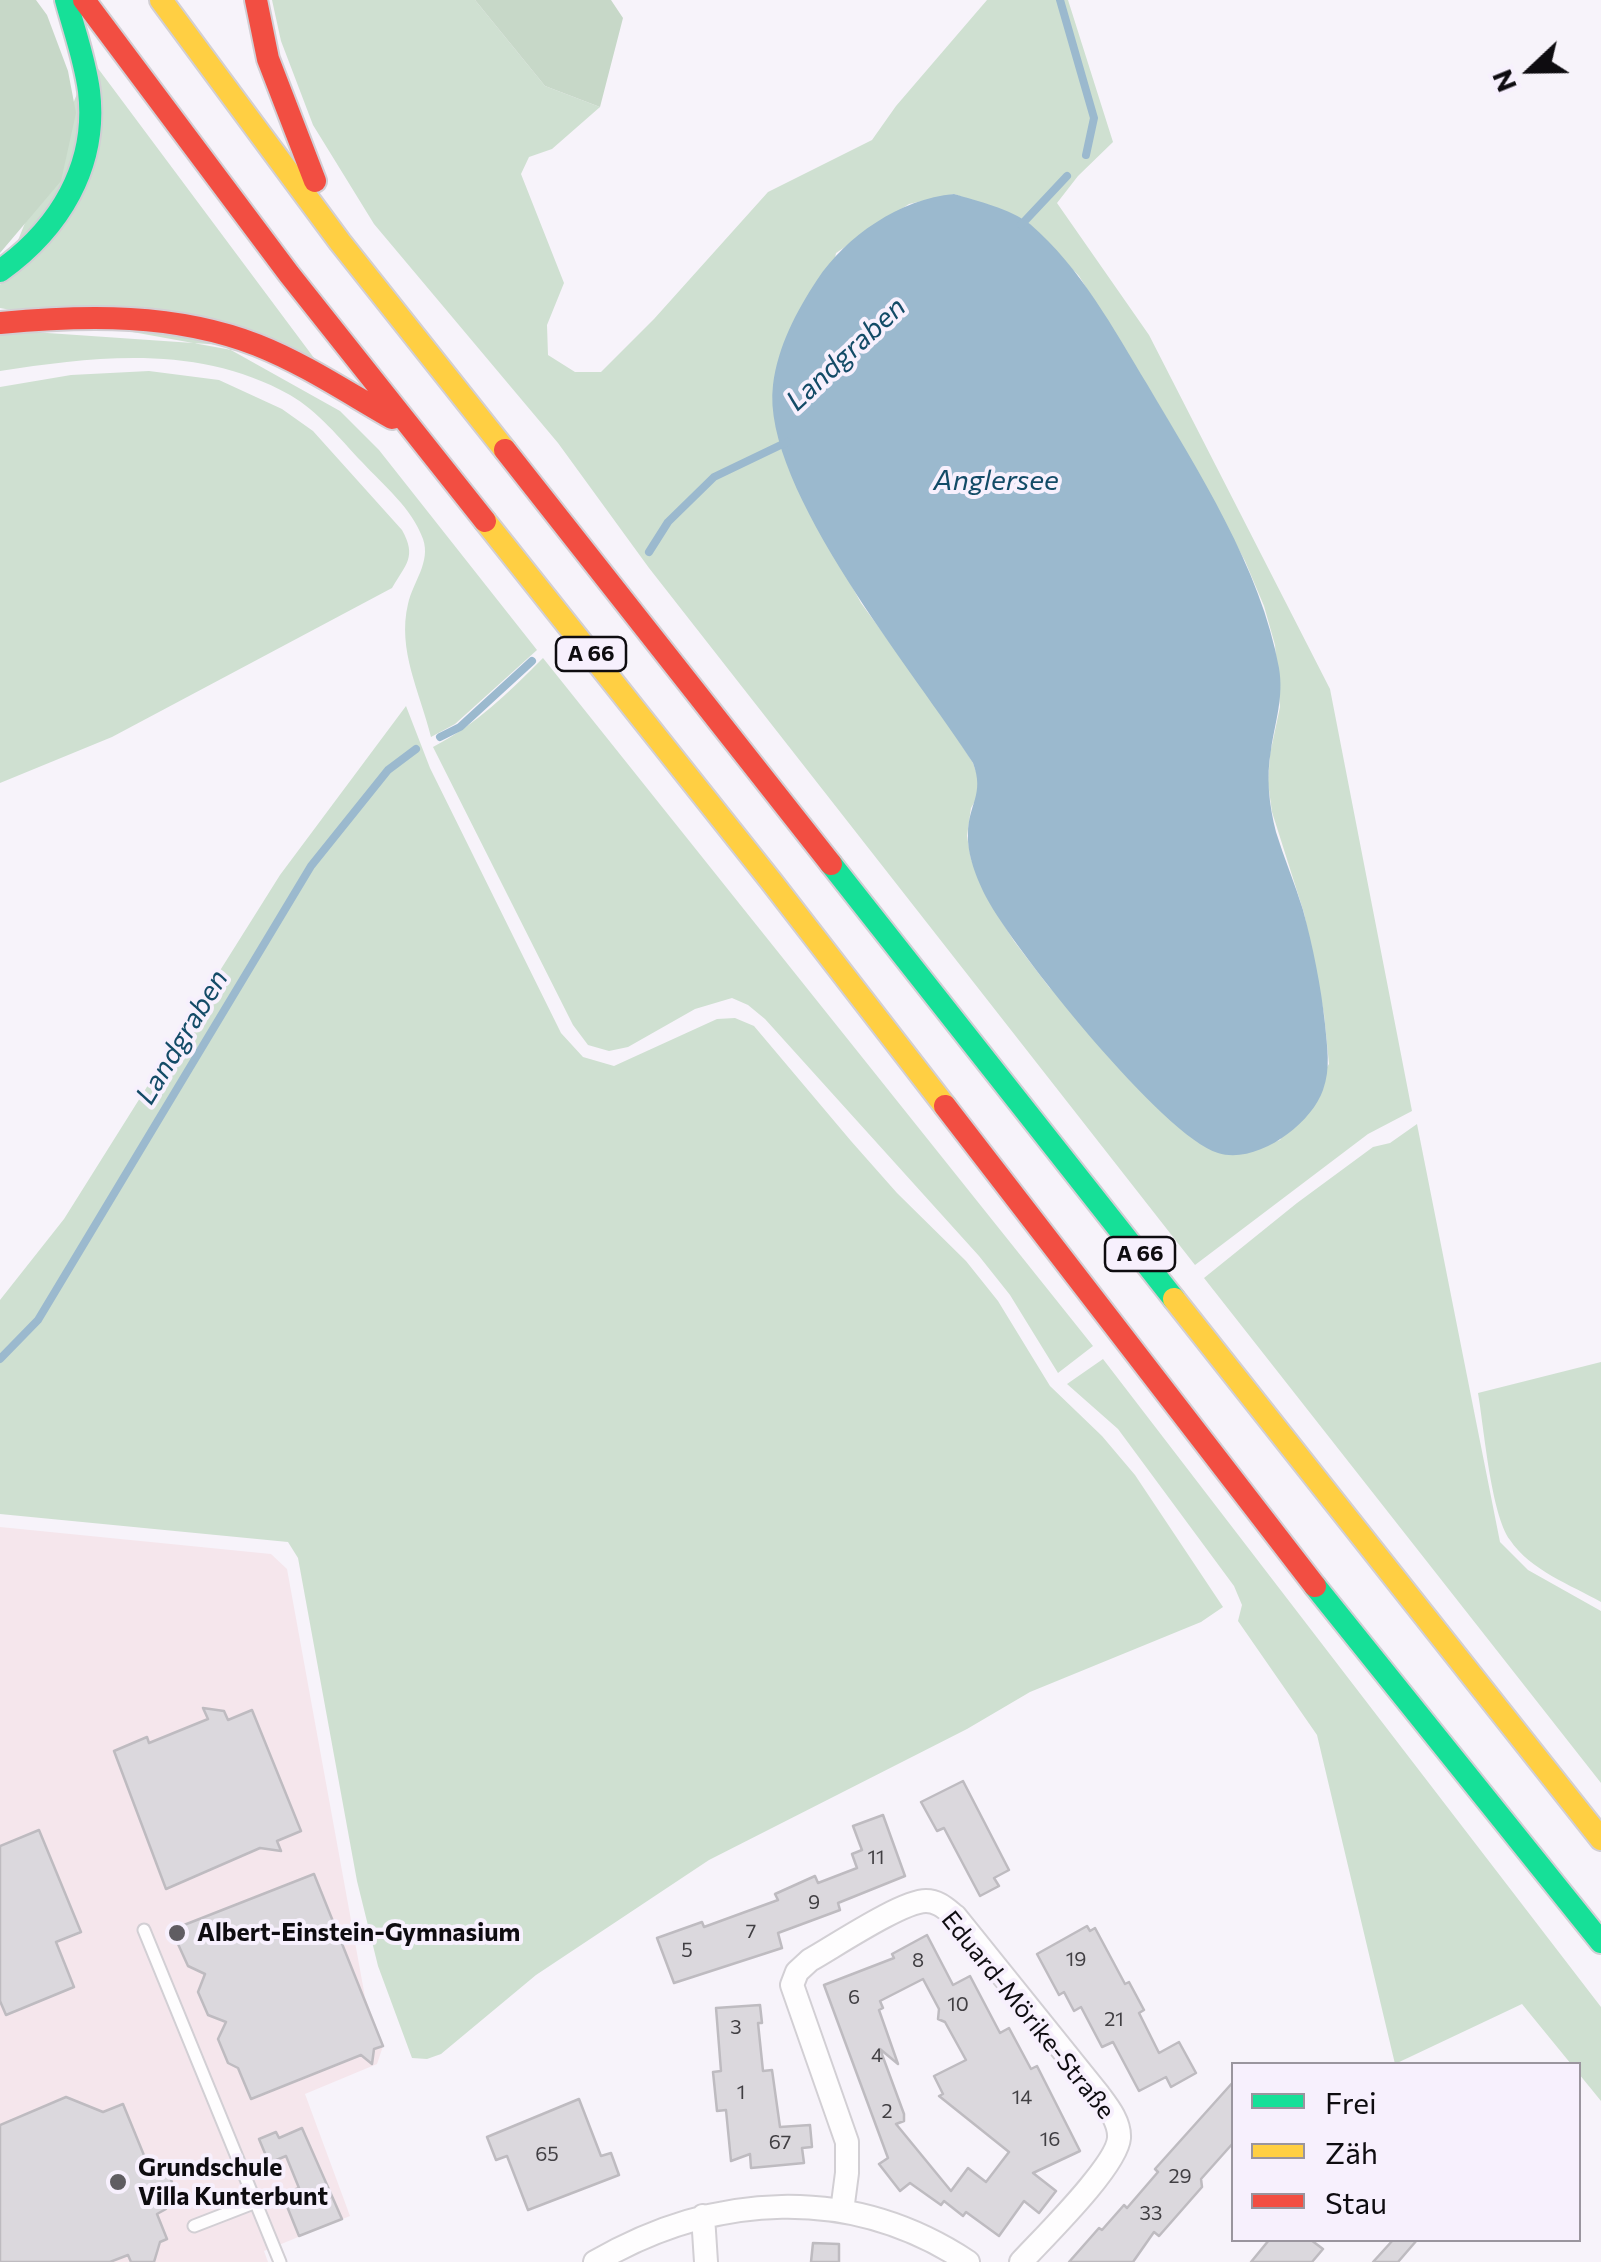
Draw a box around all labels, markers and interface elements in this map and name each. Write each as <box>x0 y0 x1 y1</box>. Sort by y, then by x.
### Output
north arrow <box>1481 20 1581 120</box>
text: N <box>1483 65 1523 97</box>
water label: Landgraben <box>779 290 913 418</box>
water label: Anglersee <box>933 464 1059 498</box>
road number: A 66 <box>556 637 626 671</box>
water label: Landgraben <box>129 964 235 1110</box>
road number: A 66 <box>1105 1237 1175 1271</box>
house number: 11 <box>867 1845 885 1869</box>
house number: 9 <box>808 1890 820 1914</box>
street label: Eduard-Mörike-Straße <box>935 1905 1121 2125</box>
place label: Albert-Einstein-Gymnasium <box>197 1918 520 1948</box>
house number: 7 <box>746 1919 756 1943</box>
marker: Albert-Einstein-Gymnasium <box>166 1922 188 1944</box>
house number: 5 <box>681 1938 693 1962</box>
house number: 19 <box>1066 1947 1086 1971</box>
house number: 8 <box>912 1948 924 1972</box>
house number: 6 <box>848 1985 860 2009</box>
house number: 10 <box>947 1992 969 2016</box>
house number: 21 <box>1104 2007 1124 2031</box>
house number: 3 <box>730 2015 742 2039</box>
house number: 4 <box>871 2043 883 2067</box>
legend <box>1231 2062 1581 2242</box>
house number: 1 <box>737 2080 745 2104</box>
text: Frei <box>1325 2083 1377 2120</box>
house number: 14 <box>1012 2085 1032 2109</box>
house number: 2 <box>881 2099 893 2123</box>
house number: 16 <box>1040 2127 1060 2151</box>
house number: 67 <box>769 2130 791 2154</box>
text: Zäh <box>1325 2133 1378 2170</box>
house number: 65 <box>535 2142 559 2166</box>
place label: Grundschule Villa Kunterbunt <box>138 2153 328 2212</box>
house number: 29 <box>1168 2164 1192 2188</box>
marker: Grundschule Villa Kunterbunt <box>107 2171 129 2193</box>
text: Stau <box>1325 2183 1387 2220</box>
house number: 33 <box>1140 2201 1162 2225</box>

